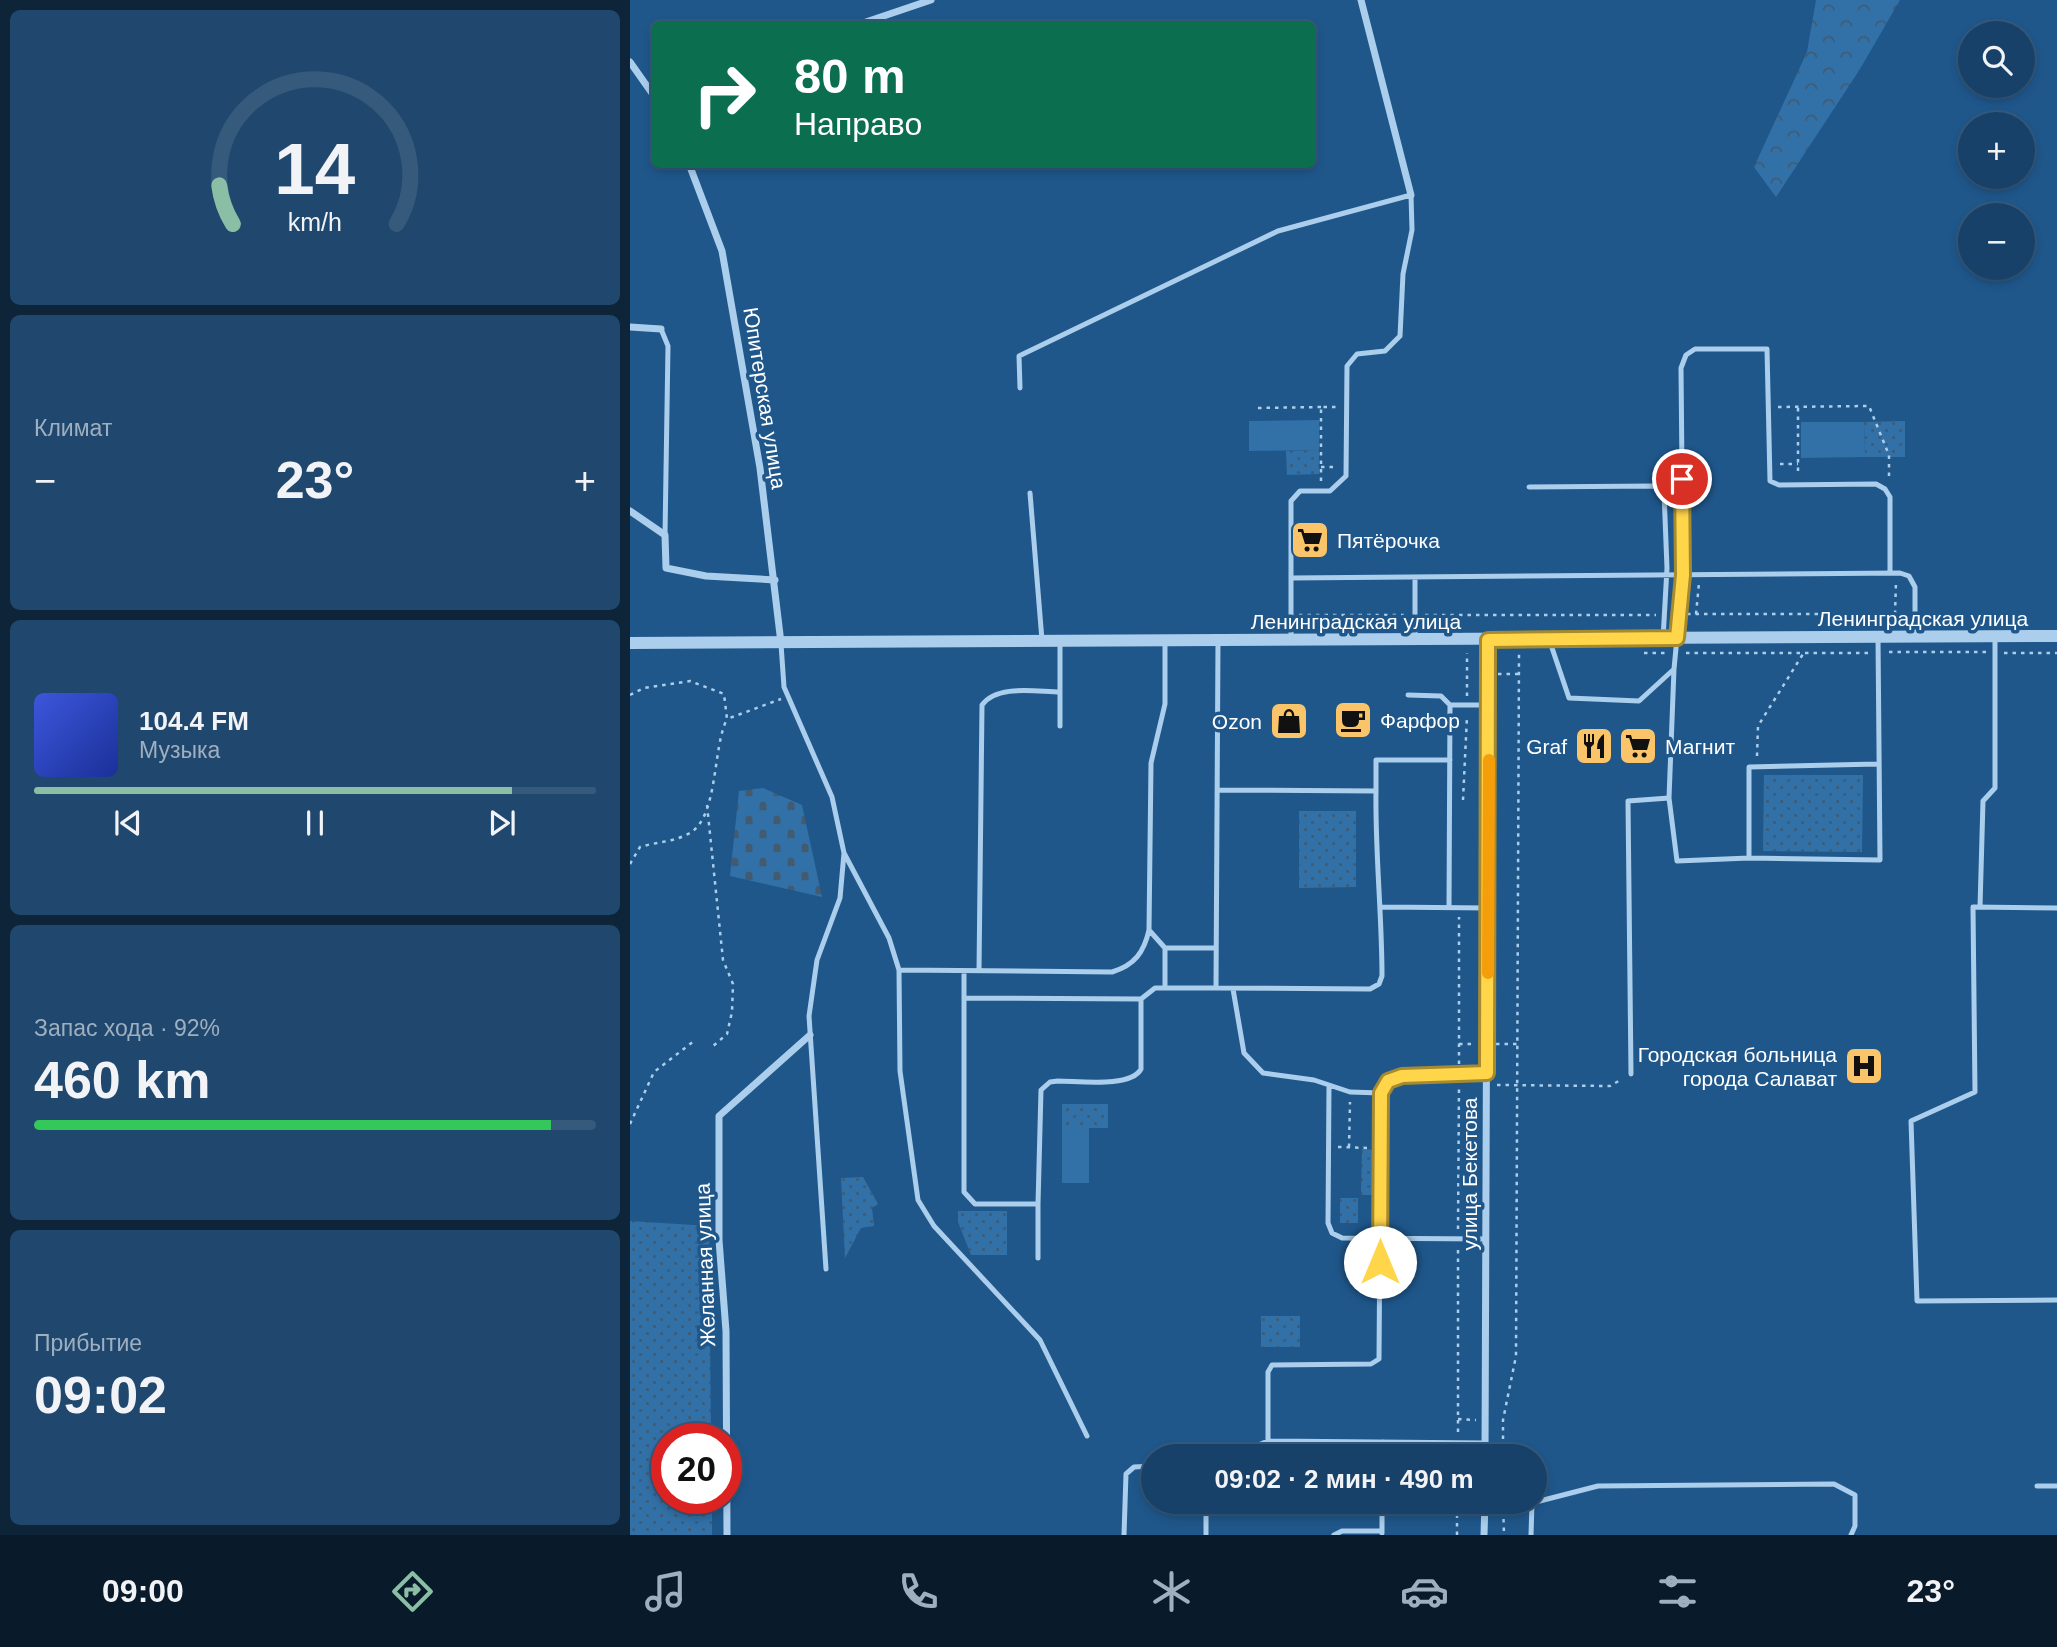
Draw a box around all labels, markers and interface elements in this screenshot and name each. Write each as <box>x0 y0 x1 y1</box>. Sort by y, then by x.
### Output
map controls <box>1958 21 2035 280</box>
button: search <box>1958 21 2035 98</box>
icon: right <box>679 49 770 140</box>
text: 80 m <box>794 49 906 103</box>
text: Направо <box>794 106 922 142</box>
button: + <box>1958 112 2035 189</box>
text: 14 <box>275 128 356 209</box>
button: − <box>1958 203 2035 280</box>
text: km/h <box>288 207 342 235</box>
street label: Юпитерская улица <box>739 305 791 491</box>
text: Климат <box>34 415 112 441</box>
pin <box>1652 449 1712 509</box>
text: 23° <box>276 451 354 509</box>
text: − <box>34 460 56 502</box>
text: + <box>574 460 596 502</box>
icon: arrive <box>1663 460 1701 498</box>
supermarket icon: Пятёрочка <box>1289 519 1331 561</box>
place label: Пятёрочка <box>1337 529 1440 552</box>
street label: Ленинградская улица <box>1818 607 2029 630</box>
street label: Ленинградская улица <box>1251 610 1462 633</box>
cafe icon: Фарфор <box>1332 699 1374 741</box>
shop icon: Ozon <box>1268 700 1310 742</box>
text: 104.4 FM <box>139 706 249 736</box>
place label: Фарфор <box>1380 709 1460 732</box>
place label: Ozon <box>1212 710 1262 733</box>
restaurant icon: Graf <box>1573 725 1615 767</box>
supermarket icon: Магнит <box>1617 725 1659 767</box>
place label: Graf <box>1526 735 1567 758</box>
place label: Магнит <box>1665 735 1735 758</box>
text: Музыка <box>139 737 220 763</box>
icon: previous <box>109 804 147 842</box>
icon: pause <box>296 804 334 842</box>
icon: next <box>483 804 521 842</box>
text: Запас хода · 92% <box>34 1015 220 1041</box>
place label: Городская больница города Салават <box>1638 1043 1837 1090</box>
hospital icon: Городская больница города Салават <box>1843 1045 1885 1087</box>
text: 460 km <box>34 1051 210 1109</box>
street label: улица Бекетова <box>1458 1097 1481 1251</box>
street label: Желанная улица <box>691 1182 719 1347</box>
position arrow <box>1343 1225 1417 1299</box>
text: Прибытие <box>34 1330 142 1356</box>
text: 09:02 <box>34 1366 167 1424</box>
speed limit sign: 20 <box>651 1423 742 1514</box>
text: 09:02 · 2 мин · 490 m <box>1214 1464 1474 1494</box>
icon: directions <box>388 1567 437 1616</box>
icon: music <box>641 1567 690 1616</box>
icon: phone <box>894 1567 943 1616</box>
icon: climate <box>1147 1567 1196 1616</box>
icon: car <box>1400 1567 1449 1616</box>
icon: filters <box>1653 1567 1702 1616</box>
text: 09:00 <box>102 1573 184 1609</box>
text: 23° <box>1907 1573 1955 1609</box>

